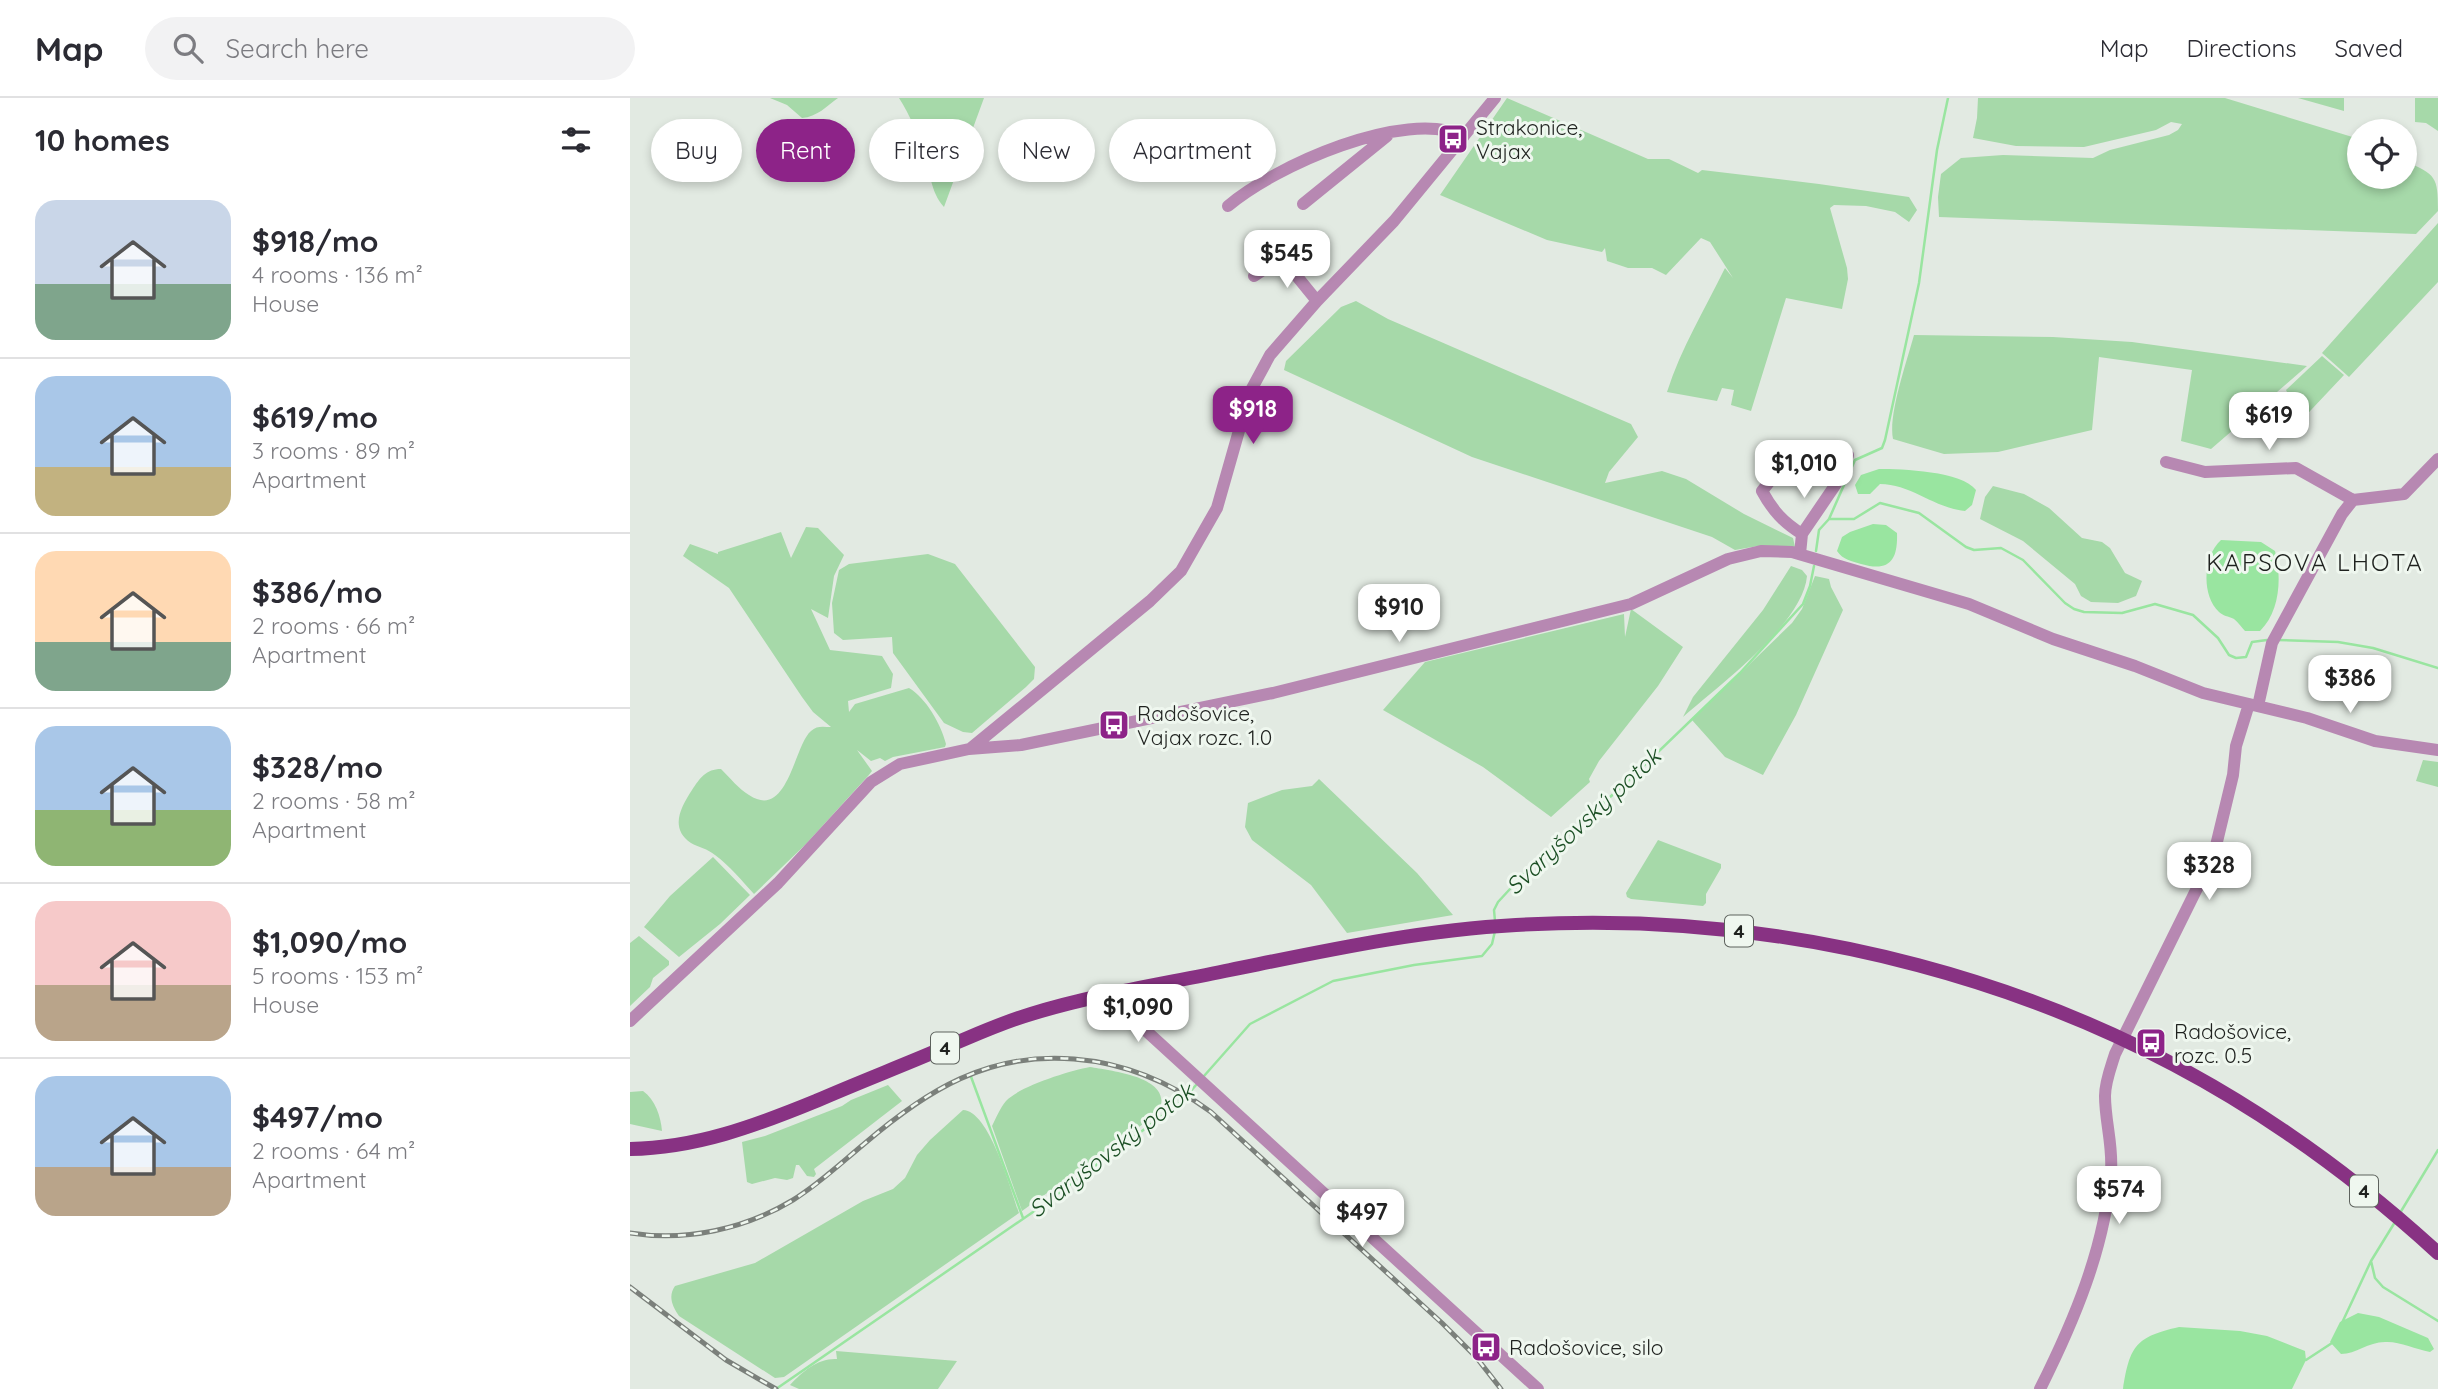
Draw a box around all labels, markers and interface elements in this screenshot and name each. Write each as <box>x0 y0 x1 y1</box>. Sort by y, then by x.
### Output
search box <box>145 17 635 80</box>
text: Map <box>35 28 103 69</box>
icon: search <box>169 29 207 67</box>
text: Search here <box>225 32 369 65</box>
text: Map <box>2100 33 2149 63</box>
text: Directions <box>2187 33 2297 63</box>
text: Saved <box>2335 33 2403 63</box>
place label: Strakonice, Vajax <box>1476 114 1582 164</box>
chip: Buy <box>651 119 742 182</box>
chip: Rent <box>756 119 855 182</box>
chip: Filters <box>869 119 984 182</box>
chip: New <box>998 119 1095 182</box>
chip: Apartment <box>1109 119 1276 182</box>
map controls <box>2347 119 2417 189</box>
button: locate <box>2347 119 2417 189</box>
text: 10 homes <box>35 121 170 159</box>
icon: filters <box>557 121 595 159</box>
bus stop icon: Strakonice, Vajax <box>1436 122 1470 156</box>
text: $918/mo <box>252 222 378 260</box>
icon: home <box>91 228 175 312</box>
pin: $545 <box>1246 230 1328 290</box>
text: $545 <box>1260 238 1314 267</box>
text: 4 rooms · 136 m² <box>252 260 423 289</box>
text: House <box>252 289 319 318</box>
pin: $918 <box>1212 386 1294 446</box>
pin: $619 <box>2228 392 2310 452</box>
text: $918 <box>1229 394 1277 423</box>
text: $619/mo <box>252 398 378 436</box>
text: $619 <box>2245 400 2293 429</box>
icon: home <box>91 404 175 488</box>
text: 3 rooms · 89 m² <box>252 436 415 465</box>
pin: $1,010 <box>1747 440 1861 500</box>
text: $1,010 <box>1771 448 1837 477</box>
text: Apartment <box>252 465 366 494</box>
district label: KAPSOVA LHOTA <box>2206 547 2424 577</box>
text: $386/mo <box>252 573 382 611</box>
icon: home <box>91 579 175 663</box>
pin: $910 <box>1358 584 1440 644</box>
text: $910 <box>1374 592 1424 621</box>
text: 2 rooms · 66 m² <box>252 611 415 640</box>
text: Apartment <box>252 640 366 669</box>
pin: $386 <box>2309 656 2391 715</box>
text: $386 <box>2324 663 2376 692</box>
place label: Radošovice, Vajax rozc. 1.0 <box>1137 700 1272 750</box>
bus stop icon: Radošovice, Vajax rozc. 1.0 <box>1097 708 1131 742</box>
water label: Svaryšovský potok <box>1499 740 1668 900</box>
text: $328/mo <box>252 748 383 786</box>
icon: home <box>91 754 175 838</box>
text: 2 rooms · 58 m² <box>252 786 415 815</box>
text: Apartment <box>252 815 366 844</box>
pin: $328 <box>2168 842 2250 902</box>
text: $328 <box>2183 850 2235 879</box>
road number: 4 <box>1725 916 1753 946</box>
text: $1,090/mo <box>252 923 407 961</box>
icon: home <box>91 929 175 1013</box>
text: 5 rooms · 153 m² <box>252 961 423 990</box>
pin: $1,090 <box>1081 984 1195 1044</box>
text: House <box>252 990 319 1019</box>
text: $1,090 <box>1103 992 1173 1021</box>
place label: Radošovice, rozc. 0.5 <box>2174 1018 2291 1068</box>
bus stop icon: Radošovice, rozc. 0.5 <box>2134 1026 2168 1060</box>
road number: 4 <box>931 1032 959 1064</box>
water label: Svaryšovský potok <box>1023 1075 1201 1224</box>
text: $497/mo <box>252 1098 383 1136</box>
icon: home <box>91 1104 175 1188</box>
text: 2 rooms · 64 m² <box>252 1136 415 1165</box>
text: Apartment <box>252 1165 366 1194</box>
pin: $574 <box>2078 1166 2160 1226</box>
text: $574 <box>2093 1174 2145 1203</box>
road number: 4 <box>2350 1176 2378 1206</box>
pin: $497 <box>1321 1190 1403 1249</box>
text: $497 <box>1336 1197 1388 1226</box>
bus stop icon: Radošovice, silo <box>1469 1330 1503 1364</box>
place label: Radošovice, silo <box>1509 1334 1664 1360</box>

